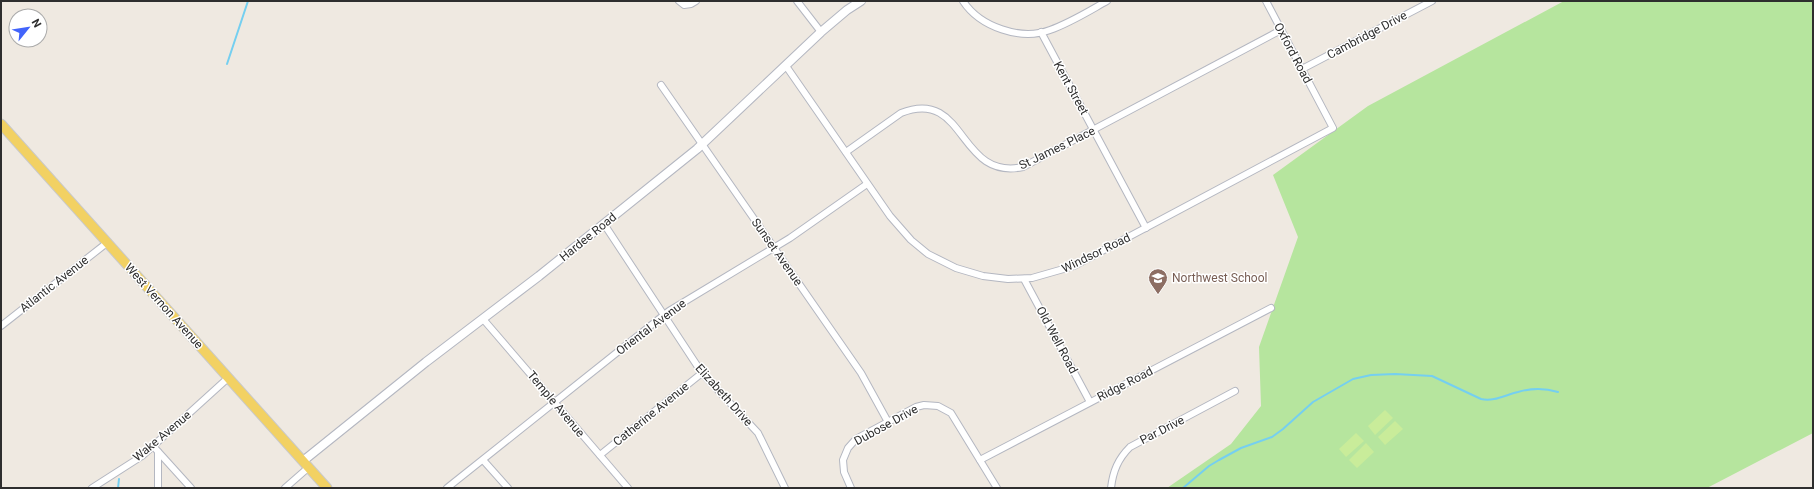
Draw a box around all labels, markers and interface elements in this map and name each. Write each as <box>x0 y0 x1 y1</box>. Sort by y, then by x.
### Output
north arrow <box>8 8 48 48</box>
street label: Cambridge Drive <box>1325 8 1409 62</box>
text: N <box>29 17 44 30</box>
street label: Oxford Road <box>1271 20 1315 86</box>
street label: Kent Street <box>1051 59 1091 117</box>
street label: St James Place <box>1017 124 1097 172</box>
street label: Hardee Road <box>557 210 619 264</box>
street label: Sunset Avenue <box>749 216 805 288</box>
street label: Windsor Road <box>1059 230 1133 276</box>
street label: Atlantic Avenue <box>17 253 91 315</box>
street label: West Vernon Avenue <box>122 260 206 352</box>
school or university icon: Northwest School <box>1147 267 1169 295</box>
place label: Northwest School <box>1172 271 1267 285</box>
street label: Oriental Avenue <box>613 296 689 358</box>
street label: Old Well Road <box>1033 304 1081 376</box>
street label: Elizabeth Drive <box>692 361 756 429</box>
street label: Ridge Road <box>1095 364 1155 404</box>
street label: Temple Avenue <box>524 368 588 440</box>
street label: Catherine Avenue <box>610 379 692 449</box>
street label: Dubose Drive <box>852 402 920 448</box>
street label: Wake Avenue <box>130 408 194 464</box>
street label: Par Drive <box>1137 413 1187 447</box>

